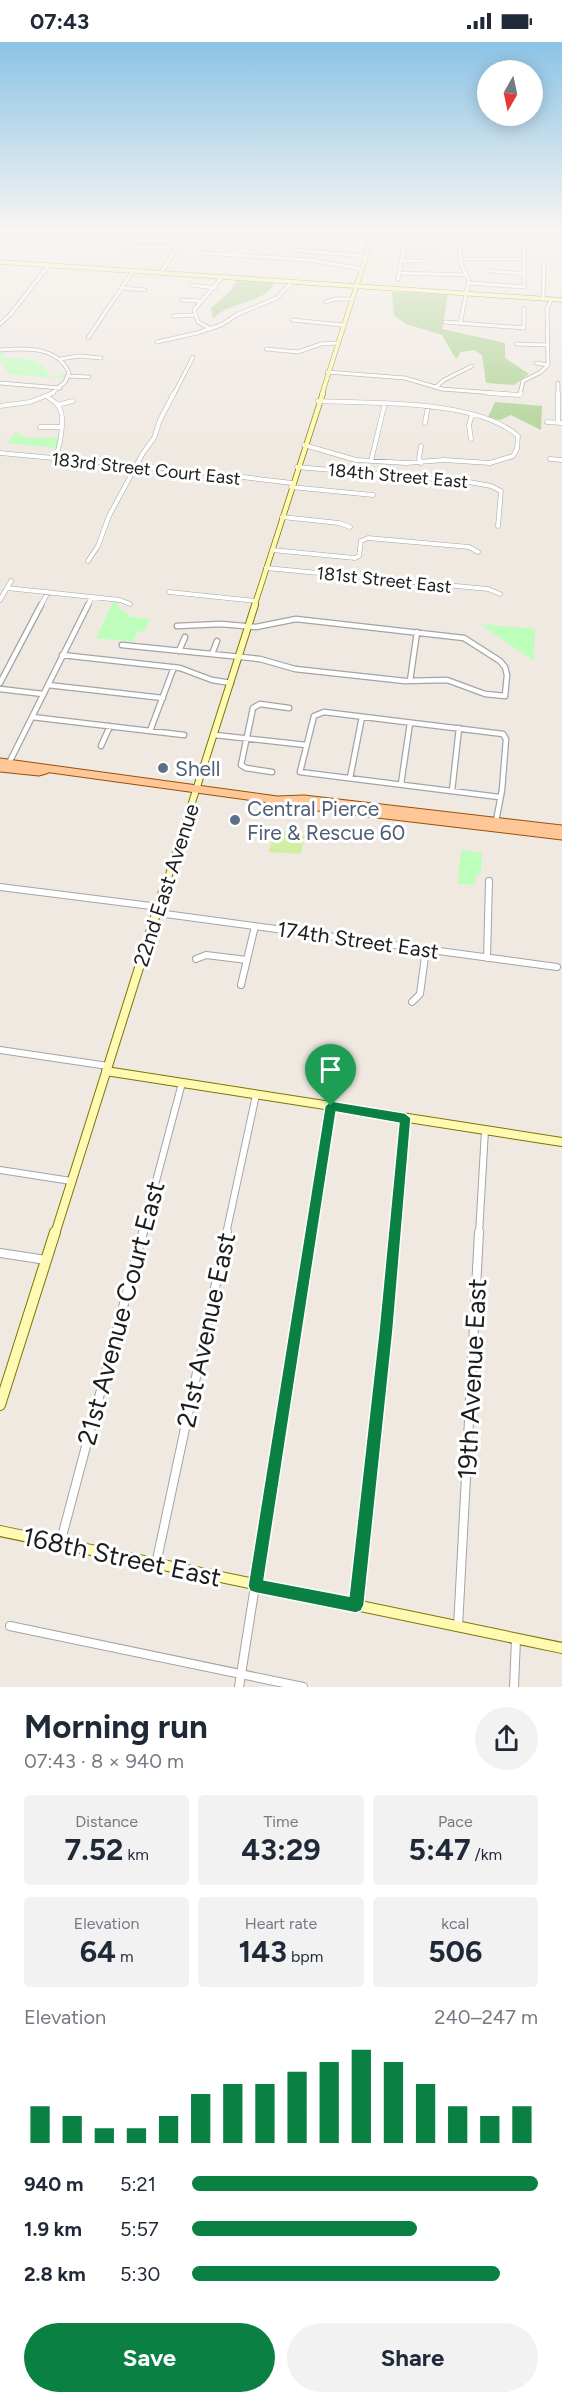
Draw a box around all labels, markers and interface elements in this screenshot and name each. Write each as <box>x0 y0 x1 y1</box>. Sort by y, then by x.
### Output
text: 07:43 <box>30 8 89 35</box>
north arrow <box>477 60 543 126</box>
map controls <box>477 60 543 126</box>
street label: 183rd Street Court East <box>50 448 242 490</box>
street label: 184th Street East <box>327 459 469 493</box>
street label: 181st Street East <box>316 562 453 598</box>
place label: Shell <box>175 756 220 781</box>
marker: Shell <box>156 761 170 775</box>
place label: Central Pierce Fire & Rescue 60 <box>247 796 405 845</box>
street label: 22nd East Avenue <box>128 800 204 970</box>
marker: Central Pierce Fire & Rescue 60 <box>228 813 242 827</box>
street label: 174th Street East <box>276 916 440 964</box>
pin <box>305 1044 356 1106</box>
icon: arrive <box>314 1053 347 1086</box>
street label: 21st Avenue Court East <box>70 1177 172 1448</box>
street label: 21st Avenue East <box>170 1229 242 1430</box>
street label: 19th Avenue East <box>451 1278 493 1480</box>
street label: 168th Street East <box>20 1520 224 1594</box>
text: Morning run <box>24 1707 208 1746</box>
button: share <box>475 1707 538 1770</box>
text: 07:43 · 8 × 940 m <box>24 1749 184 1773</box>
text: Distance <box>75 1812 138 1831</box>
text: Time <box>264 1812 298 1831</box>
text: Pace <box>438 1812 473 1831</box>
text: 7.52 <box>65 1831 123 1868</box>
text: 43:29 <box>241 1831 321 1868</box>
text: 5:47 <box>408 1831 471 1868</box>
text: km <box>123 1845 149 1864</box>
text: /km <box>471 1845 502 1864</box>
text: Elevation <box>74 1914 140 1933</box>
text: Heart rate <box>245 1914 317 1933</box>
text: kcal <box>441 1914 469 1933</box>
text: 64 <box>80 1933 116 1970</box>
text: 143 <box>239 1933 287 1970</box>
text: 506 <box>428 1933 482 1970</box>
text: m <box>116 1947 134 1966</box>
text: bpm <box>287 1947 323 1966</box>
text: Elevation <box>24 2005 106 2029</box>
text: 240–247 m <box>434 2005 538 2029</box>
text: 940 m <box>24 2172 83 2196</box>
text: 5:21 <box>120 2172 156 2196</box>
text: 1.9 km <box>24 2217 82 2241</box>
text: 5:57 <box>120 2217 159 2241</box>
text: 2.8 km <box>24 2262 86 2286</box>
text: 5:30 <box>120 2262 160 2286</box>
button: Save <box>24 2323 275 2392</box>
button: Share <box>287 2323 538 2392</box>

